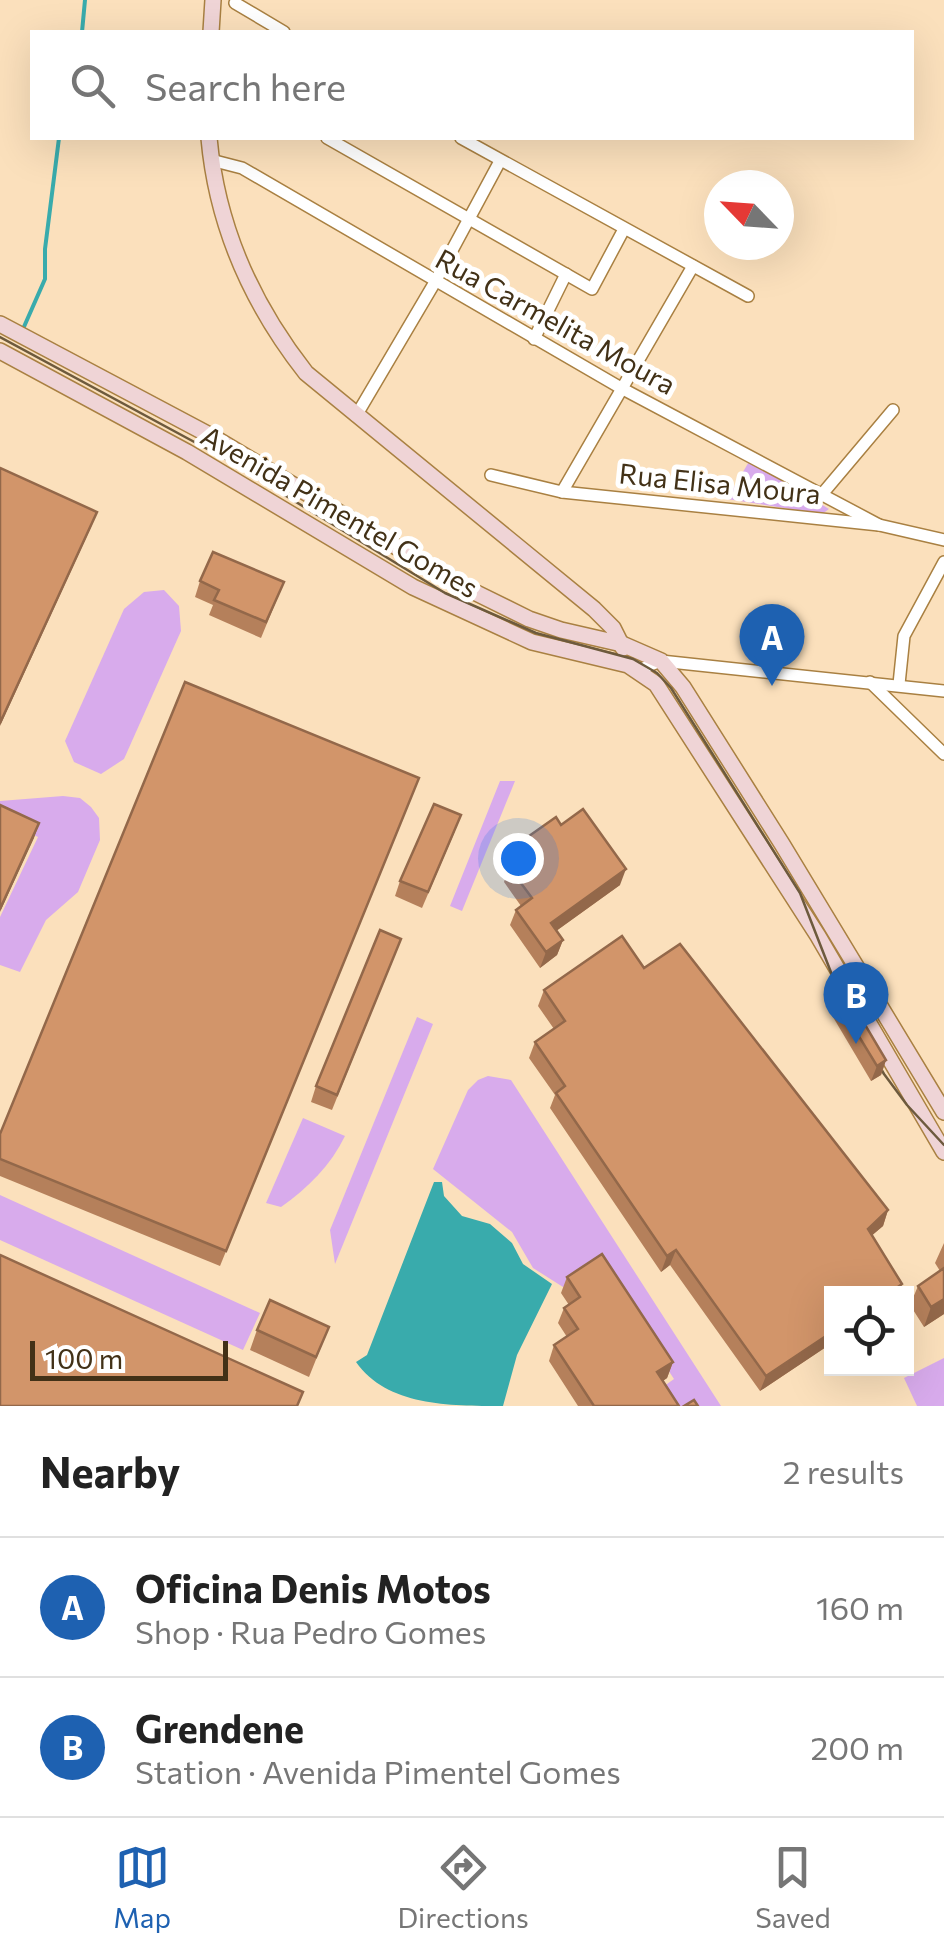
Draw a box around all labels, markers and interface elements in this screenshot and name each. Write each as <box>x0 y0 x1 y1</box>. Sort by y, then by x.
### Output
search box <box>30 30 914 140</box>
icon: search <box>65 58 120 113</box>
text: Search here <box>145 62 346 109</box>
north arrow <box>704 170 794 260</box>
street label: Rua Carmelita Moura <box>430 241 682 401</box>
street label: Avenida Pimentel Gomes <box>196 418 484 604</box>
street label: Rua Elisa Moura <box>617 456 823 510</box>
pin: A <box>740 604 804 686</box>
your location <box>493 833 544 884</box>
pin: B <box>824 962 888 1044</box>
map controls <box>824 1286 914 1376</box>
button: locate <box>824 1286 914 1376</box>
scale bar <box>30 1336 228 1380</box>
text: 100 m <box>45 1341 123 1375</box>
text: Nearby <box>40 1445 180 1497</box>
text: 2 results <box>783 1451 904 1491</box>
text: Oficina Denis Motos <box>135 1564 491 1611</box>
text: A <box>61 1587 84 1627</box>
text: 160 m <box>816 1587 904 1627</box>
text: Shop · Rua Pedro Gomes <box>135 1611 486 1651</box>
text: Grendene <box>135 1704 304 1751</box>
text: B <box>62 1727 83 1767</box>
text: 200 m <box>811 1727 904 1767</box>
text: Station · Avenida Pimentel Gomes <box>135 1751 621 1791</box>
tab: Map <box>113 1840 171 1934</box>
tab: Directions <box>397 1840 529 1934</box>
tab: Saved <box>755 1840 831 1934</box>

